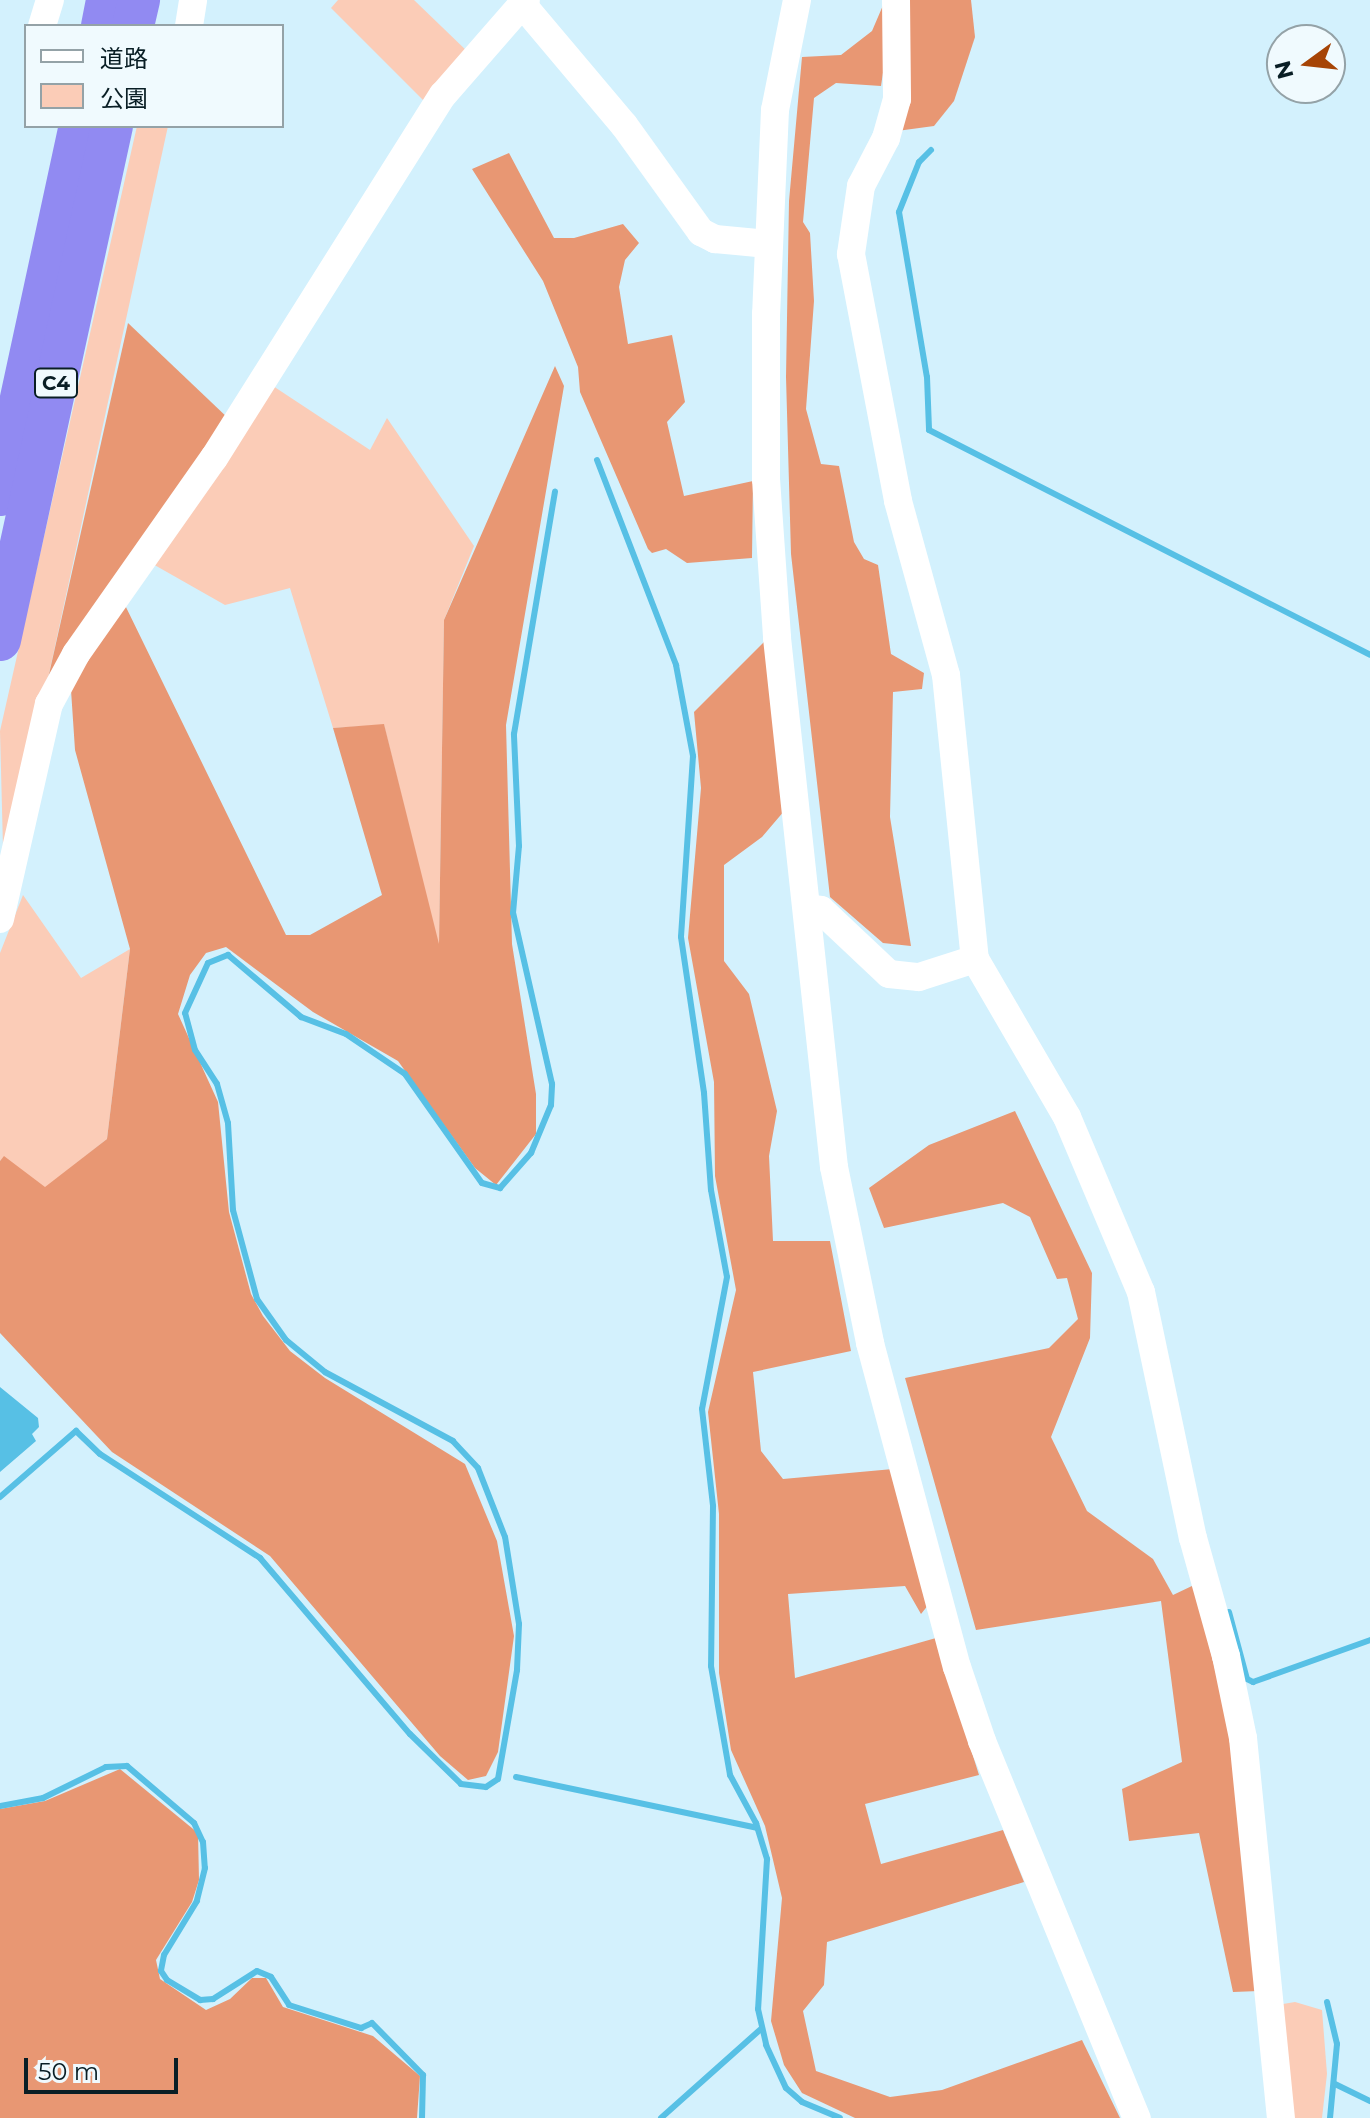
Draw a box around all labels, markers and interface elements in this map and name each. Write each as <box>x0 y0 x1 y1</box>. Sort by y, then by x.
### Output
legend <box>24 24 284 128</box>
north arrow <box>1266 24 1346 104</box>
text: 道路 <box>100 44 148 73</box>
text: N <box>1269 58 1300 82</box>
text: 公園 <box>100 84 148 113</box>
road number: C4 <box>34 367 78 399</box>
scale bar <box>28 2042 182 2092</box>
text: 50 m <box>38 2057 99 2086</box>

